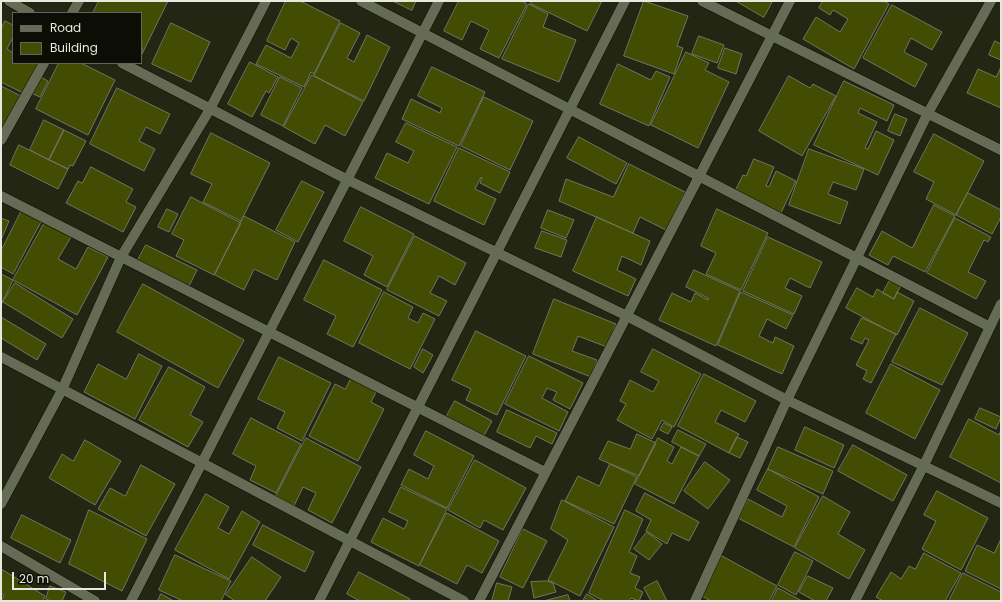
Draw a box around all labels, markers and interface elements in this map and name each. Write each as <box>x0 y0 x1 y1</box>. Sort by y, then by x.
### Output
legend <box>12 12 142 64</box>
text: Road <box>50 19 81 36</box>
text: Building <box>50 39 98 56</box>
scale bar <box>14 564 108 590</box>
text: 20 m <box>19 570 49 587</box>

